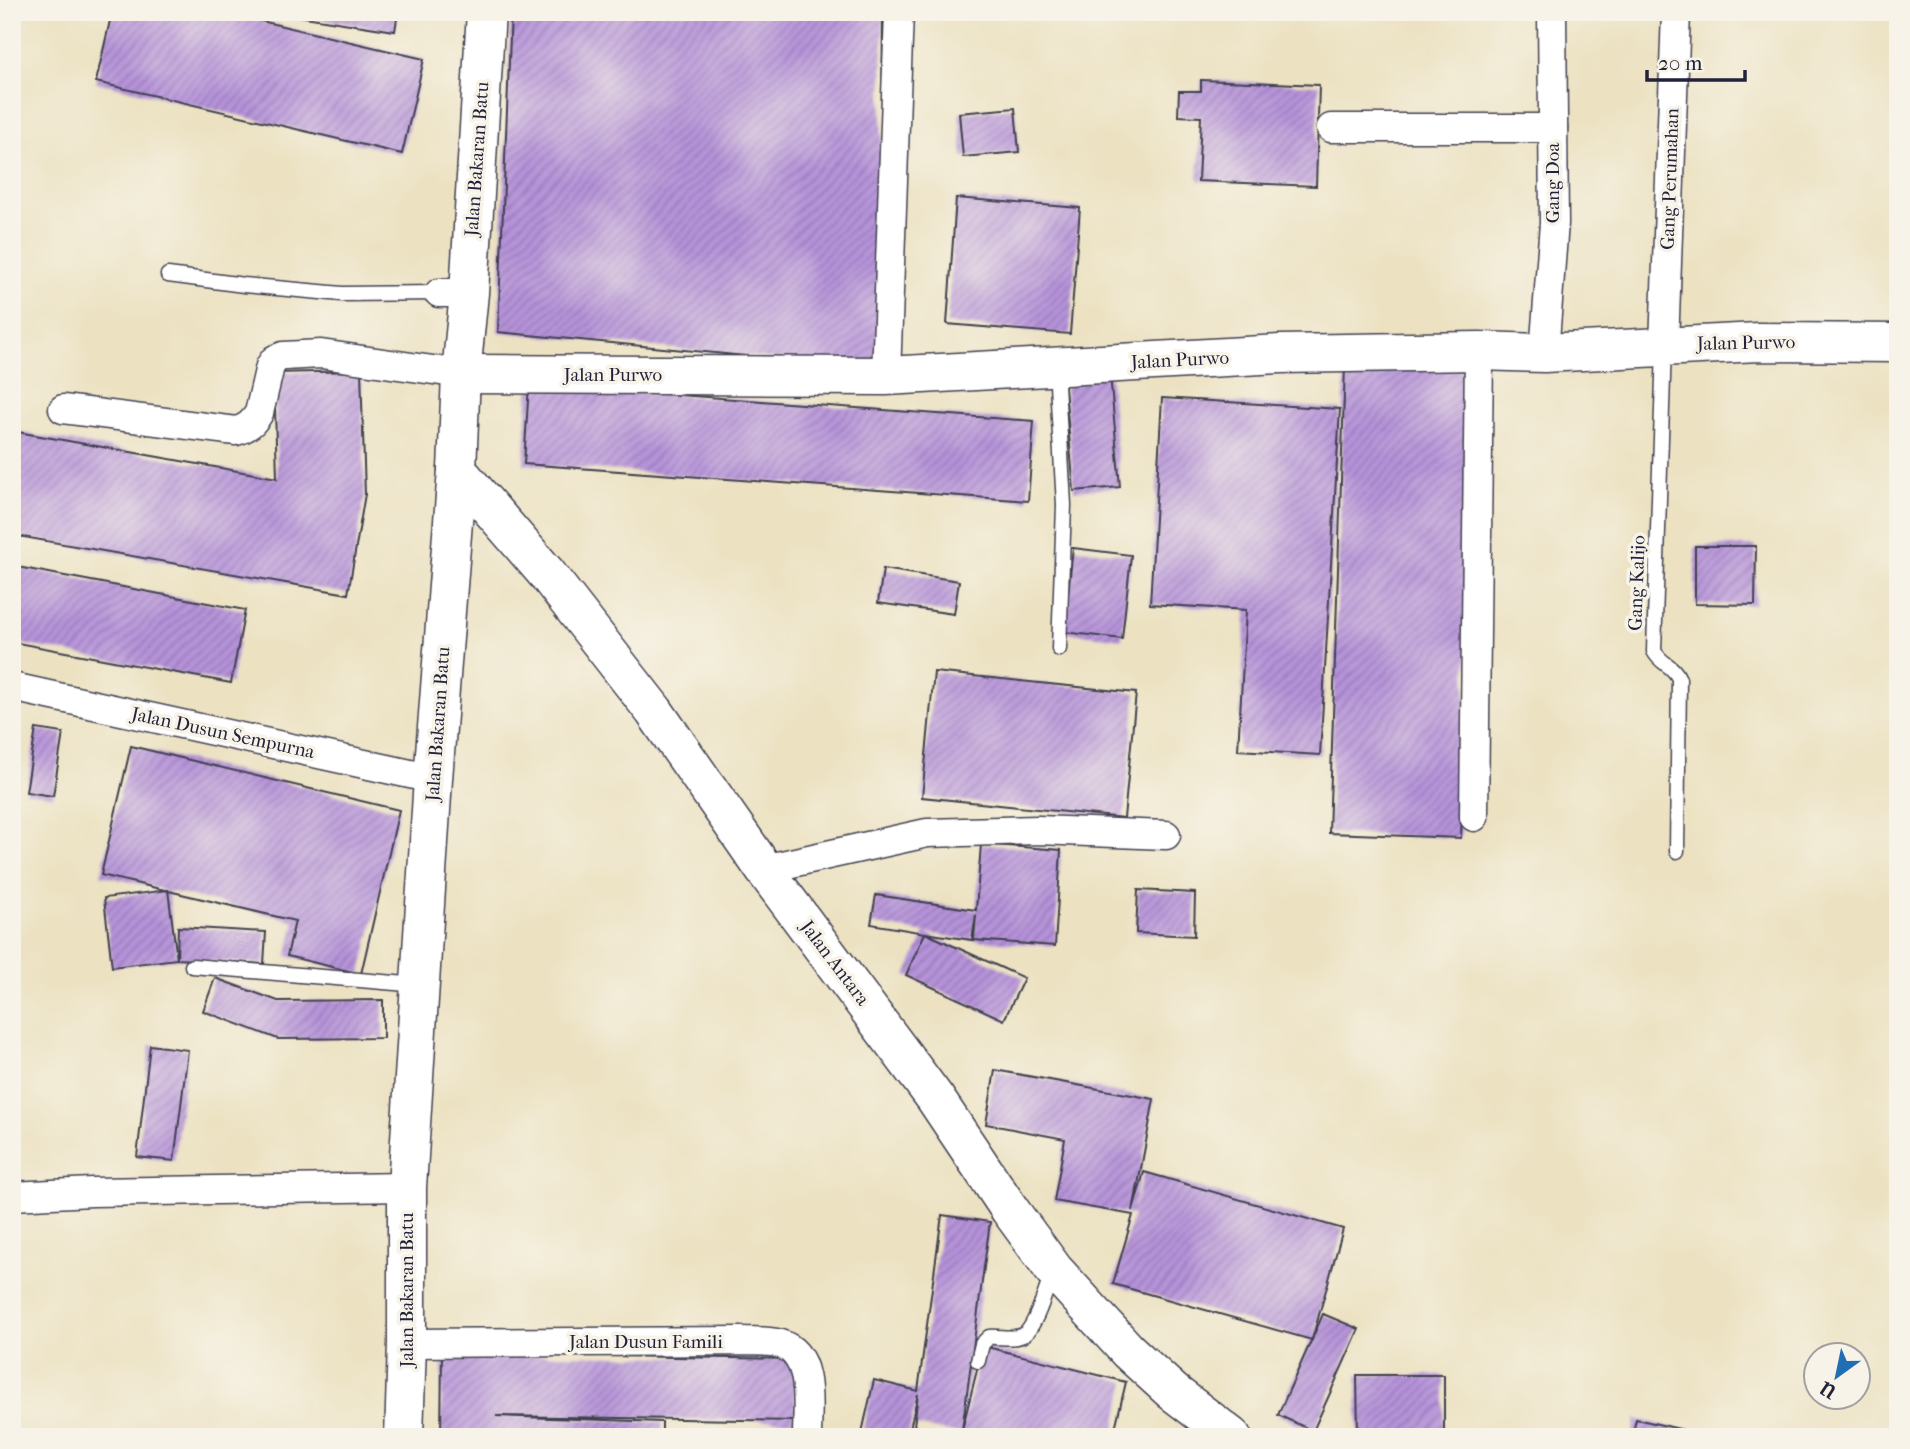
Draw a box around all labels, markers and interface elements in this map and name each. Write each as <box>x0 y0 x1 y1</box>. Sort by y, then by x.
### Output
scale bar <box>1647 38 1745 82</box>
text: 20 m <box>1658 51 1703 75</box>
street label: Jalan Bakaran Batu <box>460 81 493 239</box>
street label: Gang Perumahan <box>1657 108 1683 250</box>
street label: Gang Doa <box>1542 143 1564 223</box>
street label: Jalan Purwo <box>1695 331 1796 355</box>
street label: Jalan Purwo <box>1128 346 1230 374</box>
street label: Jalan Purwo <box>562 364 663 386</box>
street label: Gang Kalijo <box>1624 535 1650 631</box>
street label: Jalan Bakaran Batu <box>421 646 454 804</box>
street label: Jalan Dusun Sempurna <box>127 702 317 763</box>
street label: Jalan Antara <box>795 915 874 1010</box>
street label: Jalan Bakaran Batu <box>396 1212 418 1369</box>
street label: Jalan Dusun Famili <box>567 1331 723 1353</box>
north arrow <box>1801 1340 1871 1410</box>
text: U <box>1816 1376 1841 1403</box>

